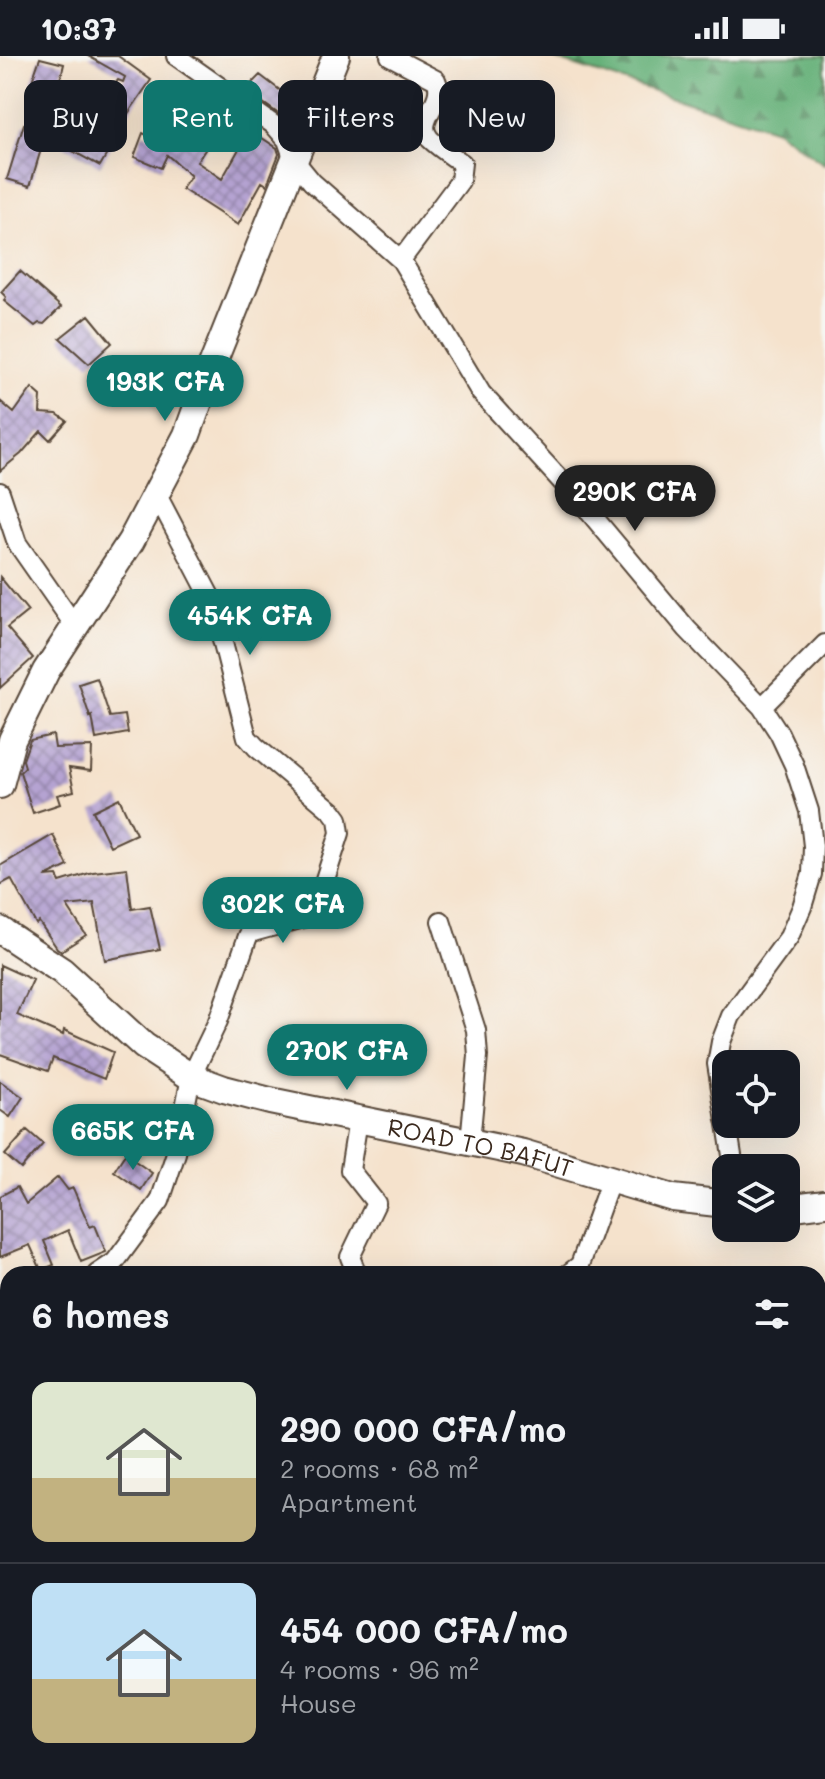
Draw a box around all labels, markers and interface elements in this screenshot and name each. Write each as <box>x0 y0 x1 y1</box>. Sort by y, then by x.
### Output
text: 10:37 <box>40 8 117 48</box>
chip: Buy <box>24 80 127 152</box>
chip: Rent <box>143 80 262 152</box>
chip: Filters <box>278 80 423 152</box>
chip: New <box>439 80 555 152</box>
pin: 193K CFA <box>82 355 248 423</box>
text: 193K CFA <box>105 364 225 398</box>
pin: 290K CFA <box>552 465 718 533</box>
text: 290K CFA <box>573 474 697 508</box>
pin: 454K CFA <box>167 589 333 657</box>
text: 454K CFA <box>187 598 313 632</box>
pin: 302K CFA <box>200 877 366 945</box>
text: 302K CFA <box>221 886 345 920</box>
pin: 270K CFA <box>264 1024 430 1092</box>
text: 270K CFA <box>285 1033 409 1067</box>
map controls <box>712 1050 800 1242</box>
button: locate <box>712 1050 800 1138</box>
pin: 665K CFA <box>50 1104 216 1172</box>
street label: ROAD TO BAFUT <box>385 1110 577 1183</box>
text: 665K CFA <box>71 1113 195 1147</box>
button: layers <box>712 1154 800 1242</box>
text: 6 homes <box>32 1292 170 1337</box>
icon: filters <box>750 1292 794 1336</box>
text: 290 000 CFA/mo <box>280 1406 566 1451</box>
icon: home <box>96 1414 192 1510</box>
text: 2 rooms · 68 m² <box>280 1451 478 1485</box>
text: Apartment <box>280 1485 417 1519</box>
text: 454 000 CFA/mo <box>280 1607 568 1652</box>
icon: home <box>96 1615 192 1711</box>
text: 4 rooms · 96 m² <box>280 1652 479 1686</box>
text: House <box>280 1686 357 1720</box>

